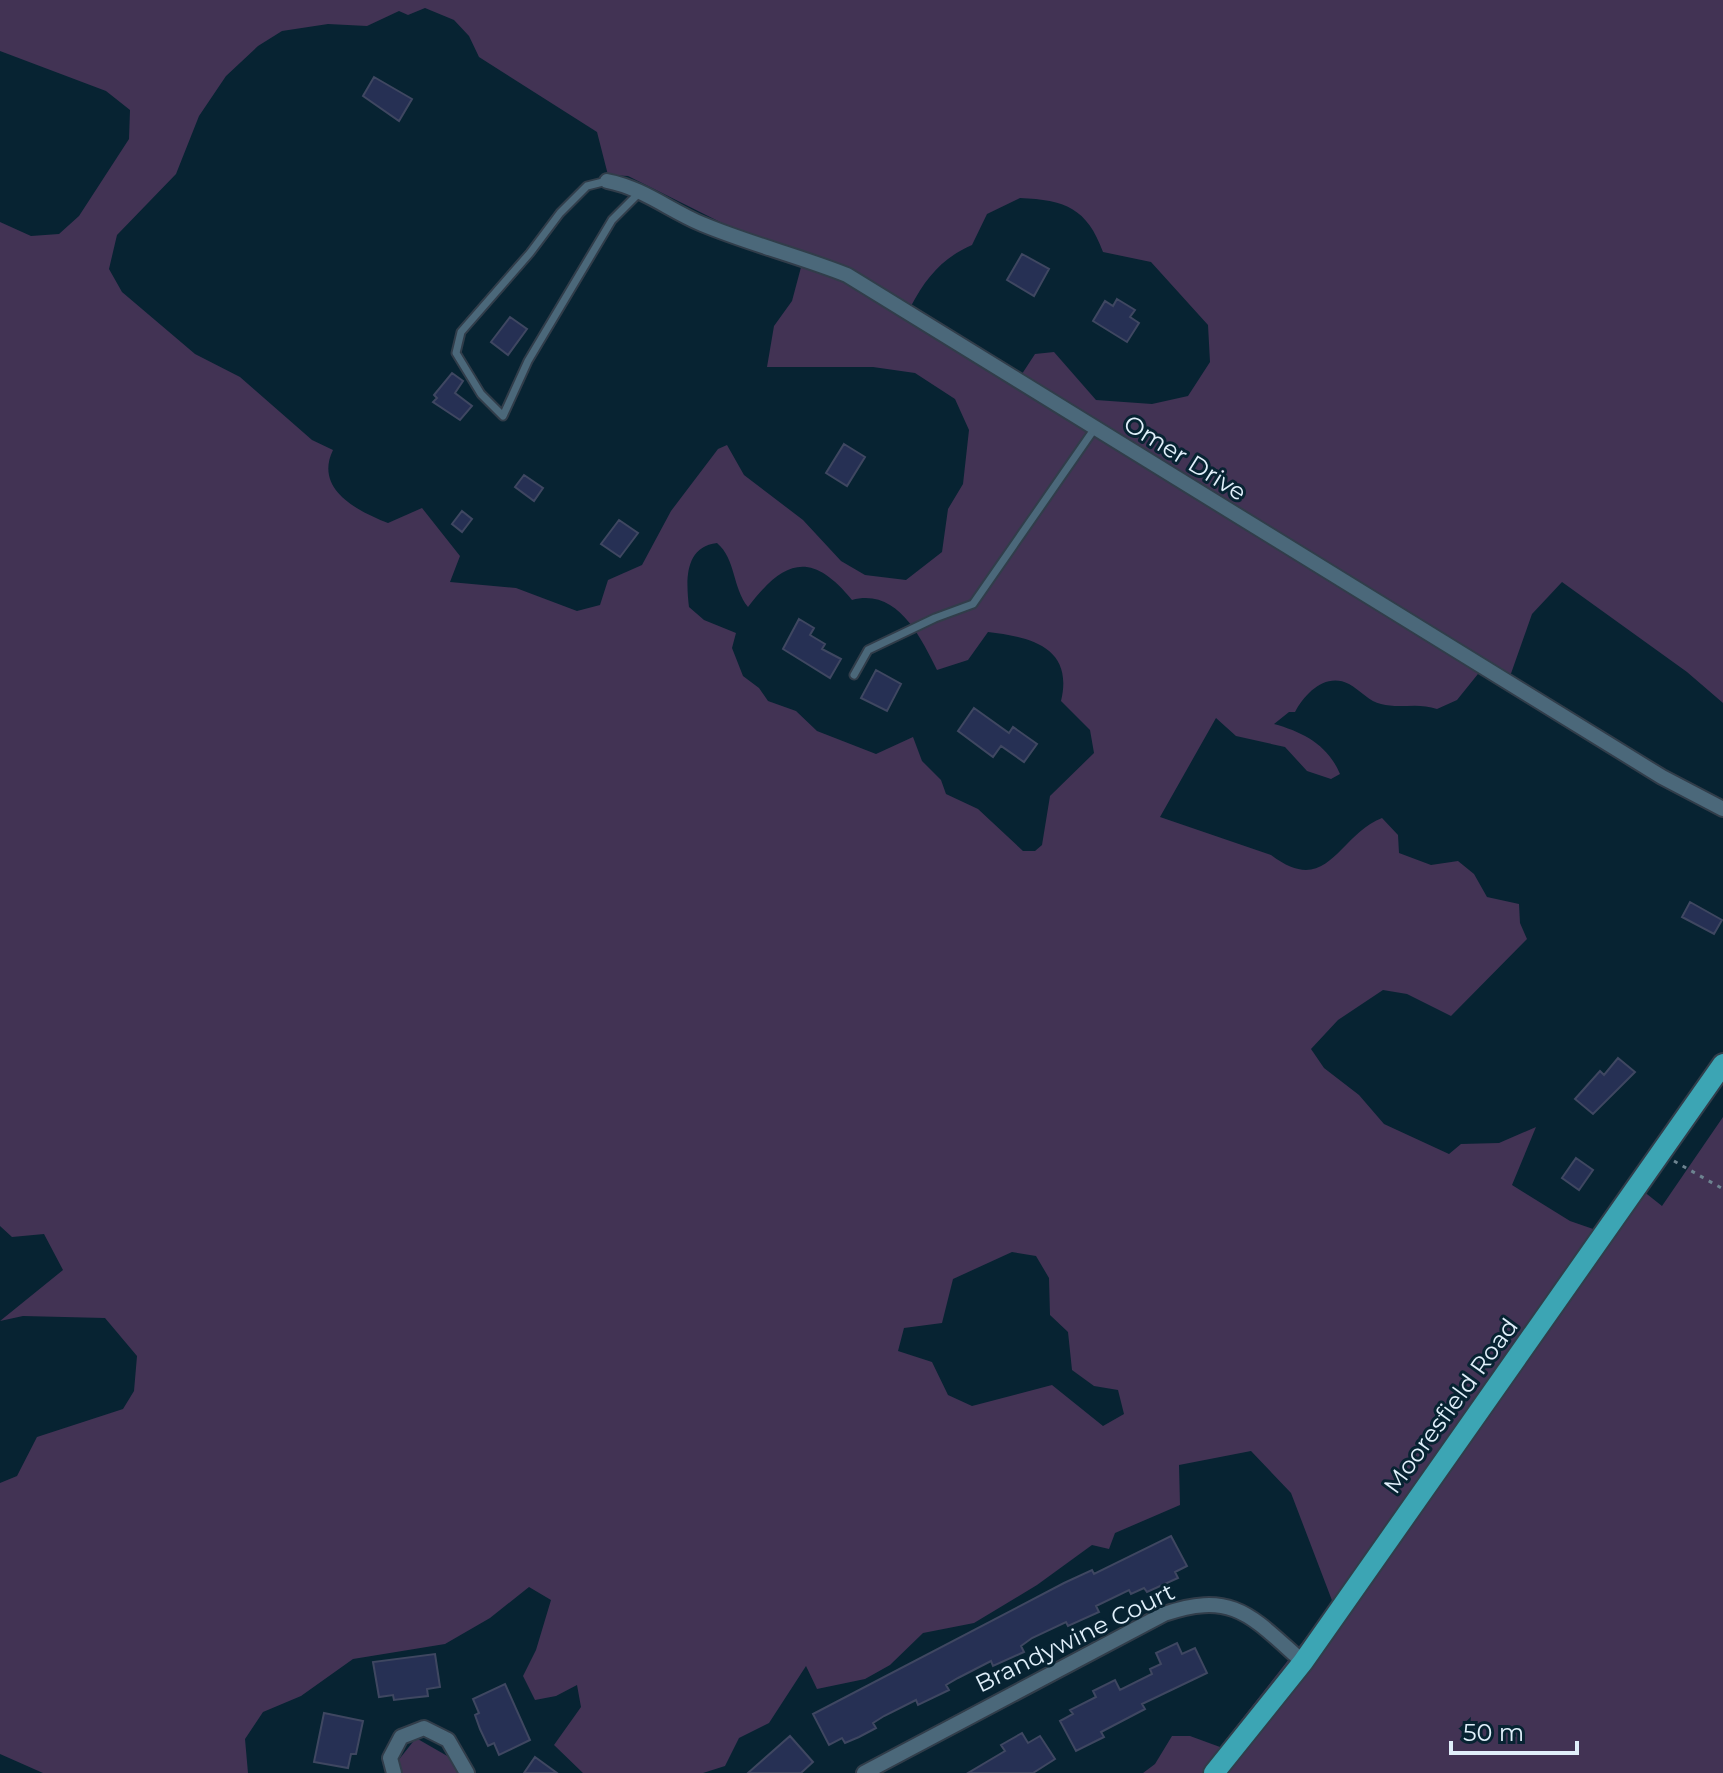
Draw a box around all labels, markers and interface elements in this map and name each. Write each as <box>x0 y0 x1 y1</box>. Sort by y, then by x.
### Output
street label: Omer Drive <box>1119 408 1252 507</box>
street label: Mooresfield Road <box>1377 1312 1524 1499</box>
street label: Brandywine Court <box>970 1577 1179 1698</box>
scale bar <box>1451 1705 1577 1755</box>
text: 50 m <box>1463 1718 1524 1747</box>

